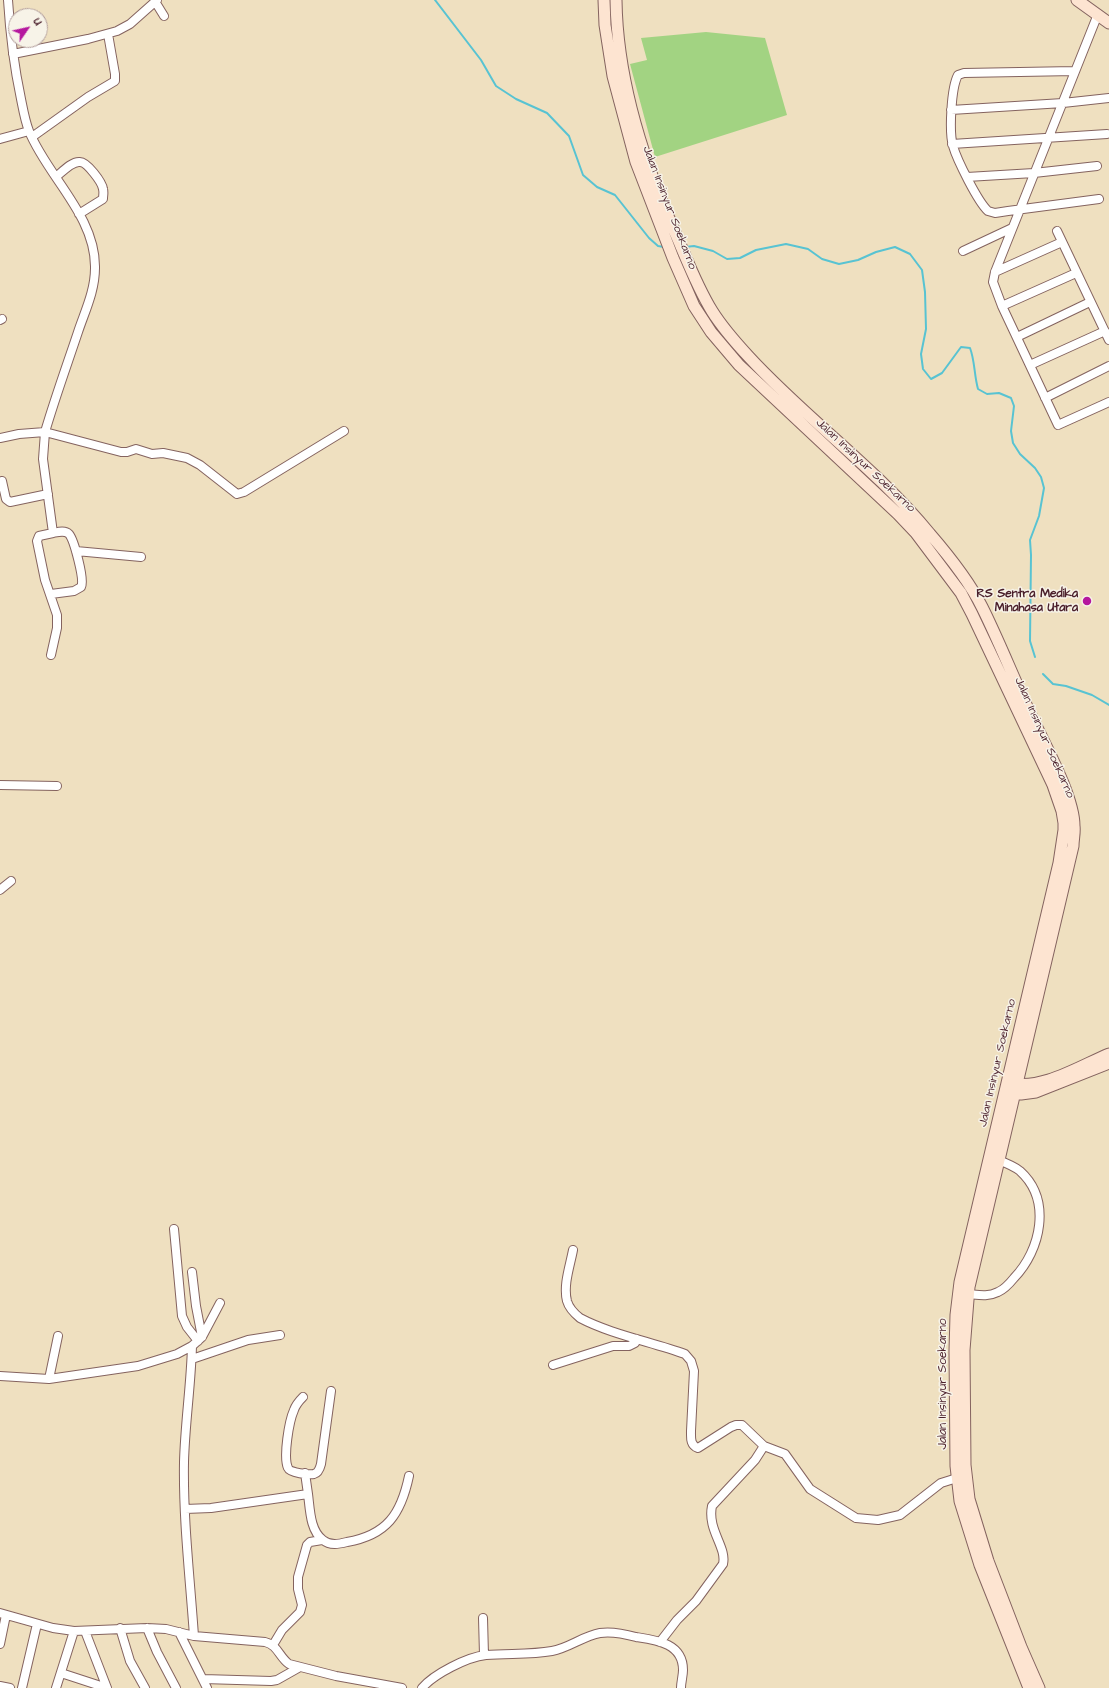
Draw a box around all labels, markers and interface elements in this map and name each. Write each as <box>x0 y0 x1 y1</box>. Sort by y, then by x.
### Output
north arrow <box>8 8 48 48</box>
text: U <box>30 15 45 28</box>
street label: Jalan Insinyur Soekarno <box>639 144 699 272</box>
street label: Jalan Insinyur Soekarno <box>812 416 918 516</box>
place label: RS Sentra Medika Minahasa Utara <box>976 587 1078 615</box>
marker: RS Sentra Medika Minahasa Utara <box>1081 595 1093 607</box>
street label: Jalan Insinyur Soekarno <box>1011 675 1077 801</box>
street label: Jalan Insinyur Soekarno <box>976 998 1020 1128</box>
street label: Jalan Insinyur Soekarno <box>936 1319 950 1449</box>

